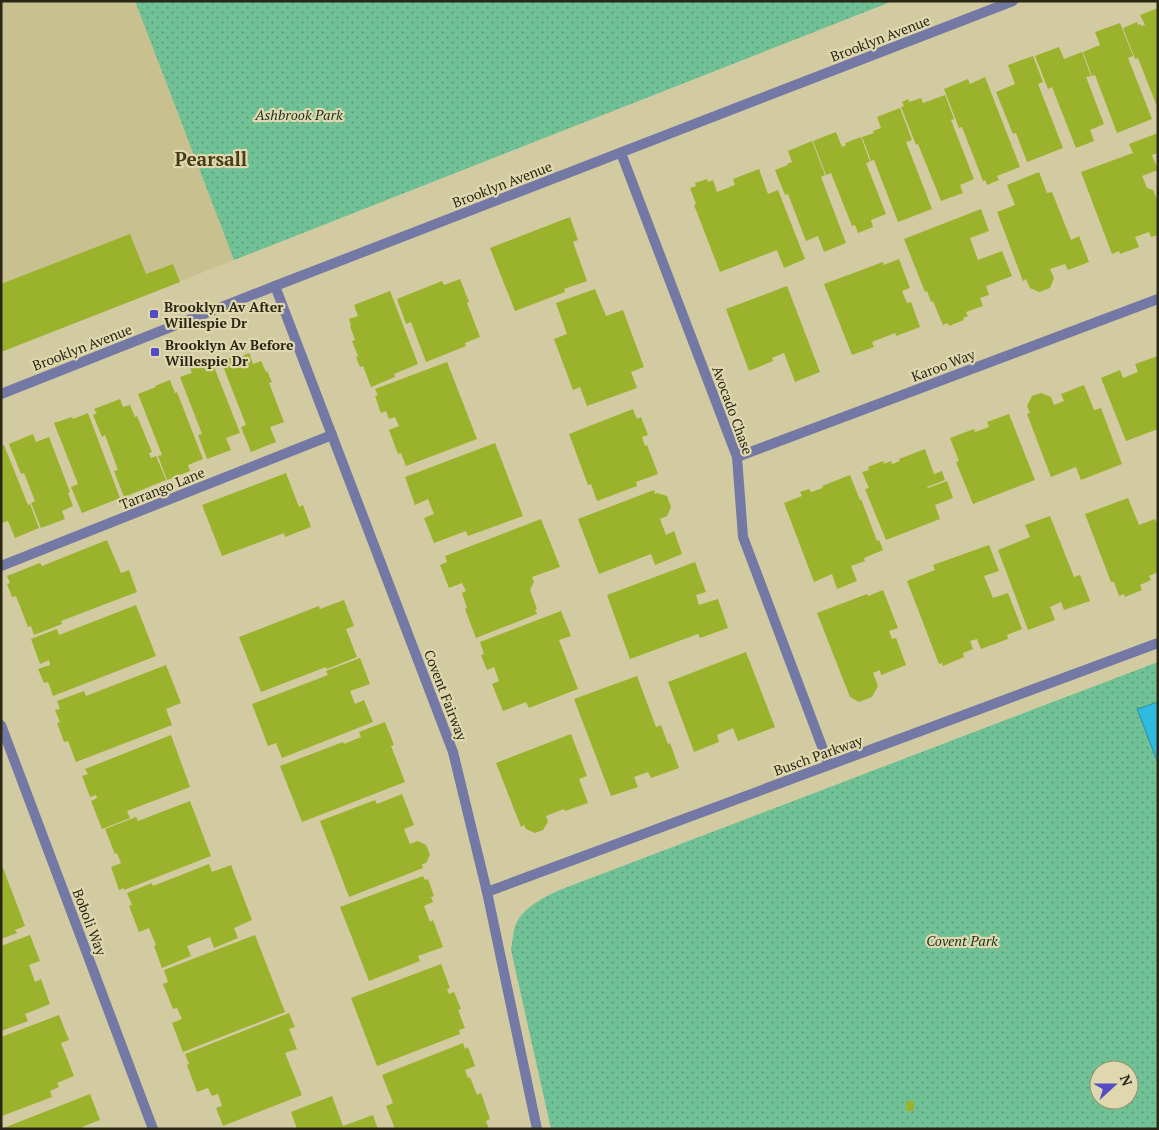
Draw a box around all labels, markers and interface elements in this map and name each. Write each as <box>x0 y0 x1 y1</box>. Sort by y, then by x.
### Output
street label: Brooklyn Avenue <box>827 10 933 66</box>
park label: Ashbrook Park <box>254 105 343 124</box>
district label: Pearsall <box>175 146 247 171</box>
street label: Brooklyn Avenue <box>449 156 555 212</box>
place label: Brooklyn Av After Willespie Dr <box>164 297 283 332</box>
marker: Brooklyn Av After Willespie Dr <box>148 308 160 320</box>
street label: Brooklyn Avenue <box>29 319 135 375</box>
place label: Brooklyn Av Before Willespie Dr <box>165 335 294 370</box>
street label: Karoo Way <box>908 344 978 386</box>
marker: Brooklyn Av Before Willespie Dr <box>149 346 161 358</box>
street label: Avocado Chase <box>708 363 758 457</box>
street label: Tarrango Lane <box>117 462 207 514</box>
street label: Covent Fairway <box>420 647 472 744</box>
street label: Busch Parkway <box>771 730 866 780</box>
street label: Boboli Way <box>69 886 112 959</box>
park label: Covent Park <box>926 931 998 950</box>
north arrow <box>1089 1060 1139 1110</box>
text: N <box>1116 1072 1138 1089</box>

